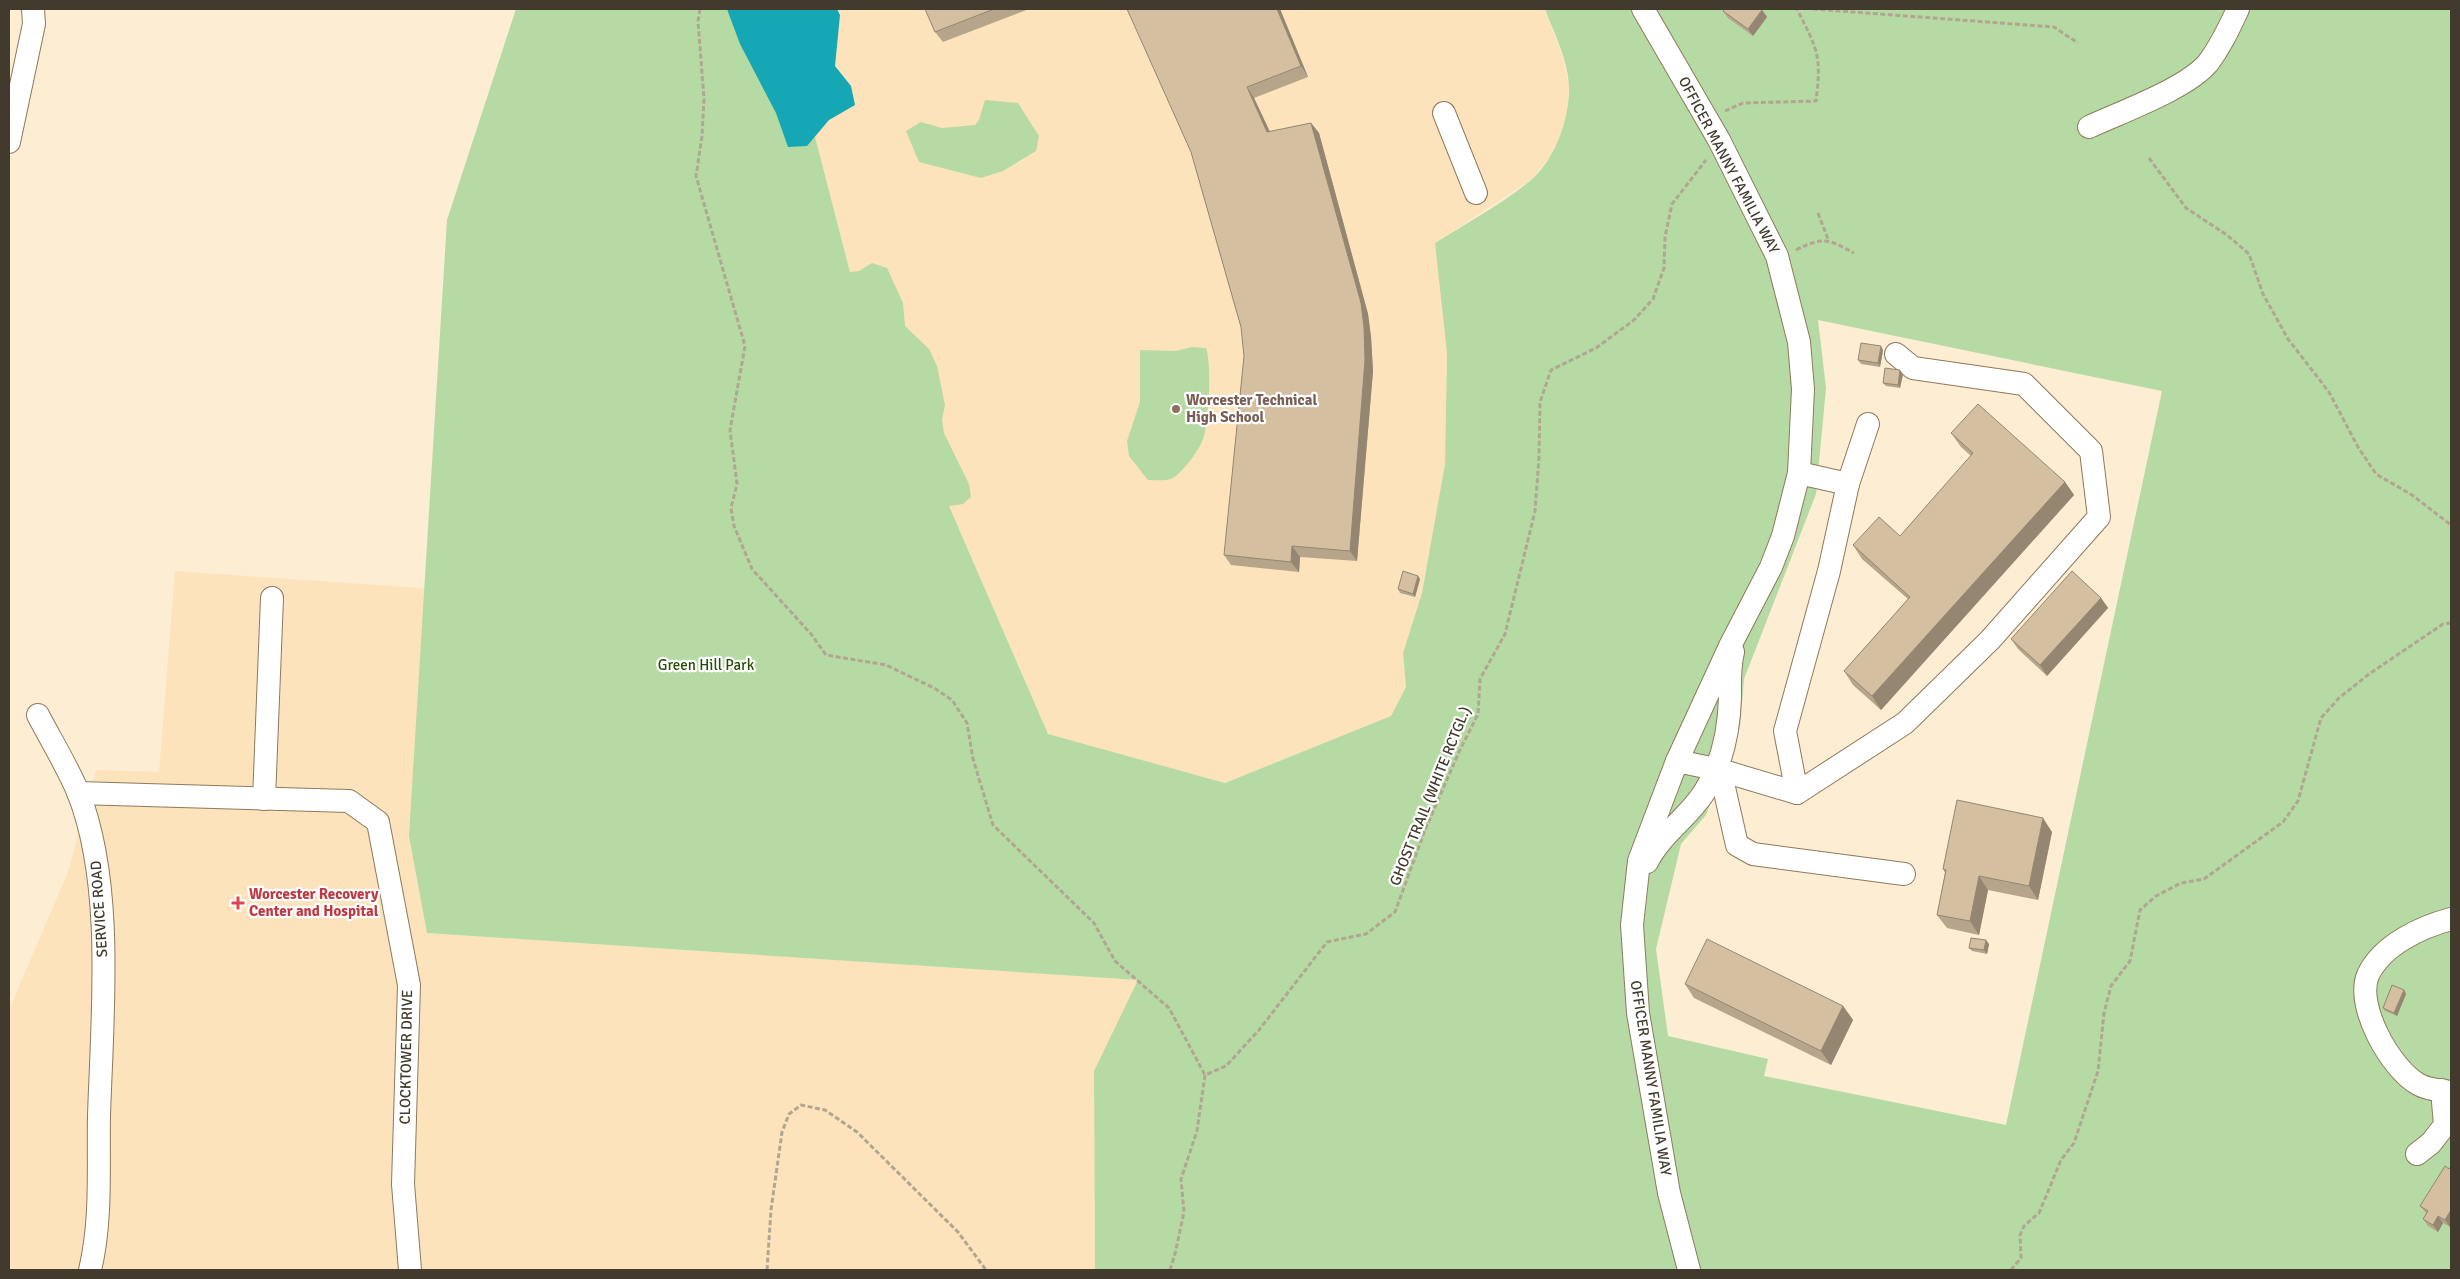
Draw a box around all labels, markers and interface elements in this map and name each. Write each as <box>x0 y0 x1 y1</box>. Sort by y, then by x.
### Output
street label: OFFICER MANNY FAMILIA WAY <box>1675 73 1784 257</box>
place label: Worcester Technical High School <box>1186 391 1317 426</box>
marker: Worcester Technical High School <box>1170 403 1182 415</box>
park label: Green Hill Park <box>658 656 755 674</box>
street label: GHOST TRAIL (WHITE RCTGL.) <box>1386 704 1474 888</box>
street label: SERVICE ROAD <box>87 860 111 958</box>
place label: Worcester Recovery Center and Hospital <box>249 885 379 920</box>
marker: Worcester Recovery Center and Hospital <box>231 896 245 910</box>
street label: OFFICER MANNY FAMILIA WAY <box>1627 979 1675 1177</box>
street label: CLOCKTOWER DRIVE <box>396 989 416 1125</box>

